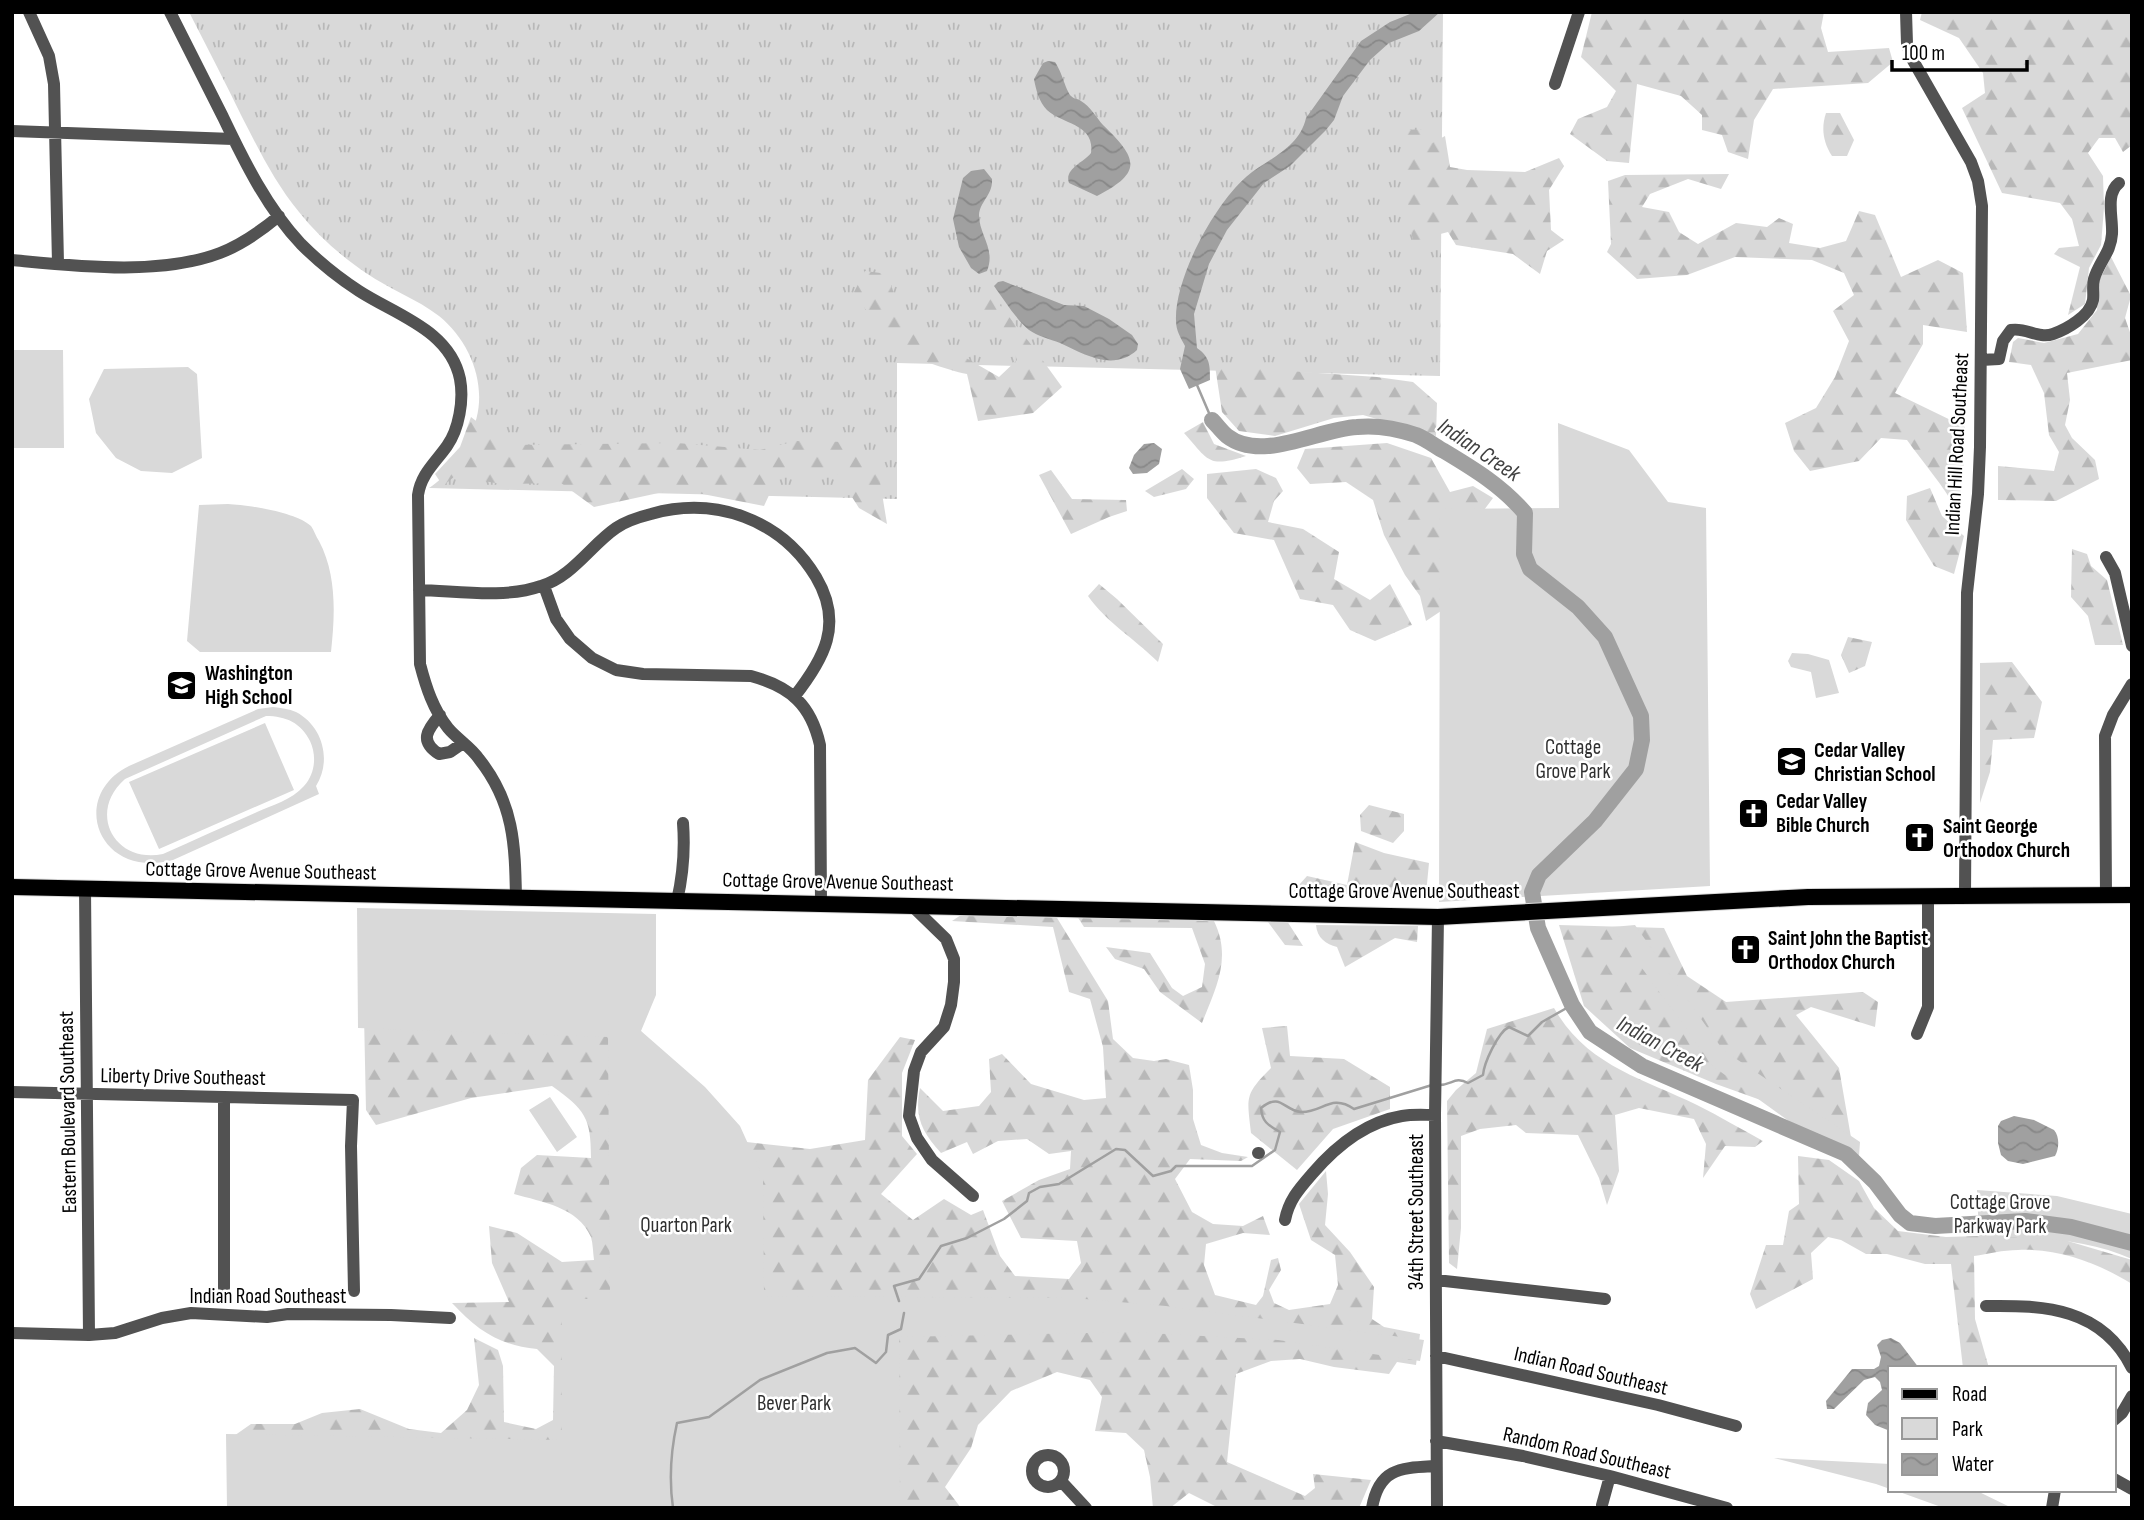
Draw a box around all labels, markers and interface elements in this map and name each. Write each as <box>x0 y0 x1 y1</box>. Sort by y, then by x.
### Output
scale bar <box>1892 28 2027 72</box>
text: 100 m <box>1902 41 1945 66</box>
street label: Indian Hill Road Southeast <box>1940 352 1974 536</box>
water label: Indian Creek <box>1432 412 1527 489</box>
place label: Washington High School <box>205 661 293 710</box>
school or university icon: Washington High School <box>165 668 199 702</box>
park label: Cottage Grove Park <box>1535 735 1611 784</box>
place label: Cedar Valley Christian School <box>1814 738 1936 787</box>
school or university icon: Cedar Valley Christian School <box>1774 745 1808 779</box>
place label: Cedar Valley Bible Church <box>1776 789 1870 838</box>
church icon: Cedar Valley Bible Church <box>1736 796 1770 830</box>
place label: Saint George Orthodox Church <box>1943 814 2070 863</box>
church icon: Saint George Orthodox Church <box>1903 821 1937 855</box>
street label: Cottage Grove Avenue Southeast <box>145 856 377 886</box>
street label: Cottage Grove Avenue Southeast <box>722 867 954 897</box>
street label: Cottage Grove Avenue Southeast <box>1288 879 1520 904</box>
place label: Saint John the Baptist Orthodox Church <box>1768 926 1928 975</box>
church icon: Saint John the Baptist Orthodox Church <box>1728 933 1762 967</box>
water label: Indian Creek <box>1612 1010 1709 1079</box>
street label: Eastern Boulevard Southeast <box>54 1011 82 1213</box>
street label: Liberty Drive Southeast <box>100 1063 266 1091</box>
street label: 34th Street Southeast <box>1404 1134 1429 1290</box>
park label: Cottage Grove Parkway Park <box>1950 1190 2050 1239</box>
park label: Quarton Park <box>640 1213 732 1238</box>
street label: Indian Road Southeast <box>190 1284 346 1309</box>
street label: Indian Road Southeast <box>1512 1341 1670 1401</box>
legend <box>1888 1366 2116 1492</box>
text: Road <box>1952 1382 1987 1407</box>
park label: Bever Park <box>757 1391 831 1416</box>
text: Park <box>1952 1417 1983 1442</box>
street label: Random Road Southeast <box>1501 1422 1673 1484</box>
text: Water <box>1952 1452 1994 1477</box>

